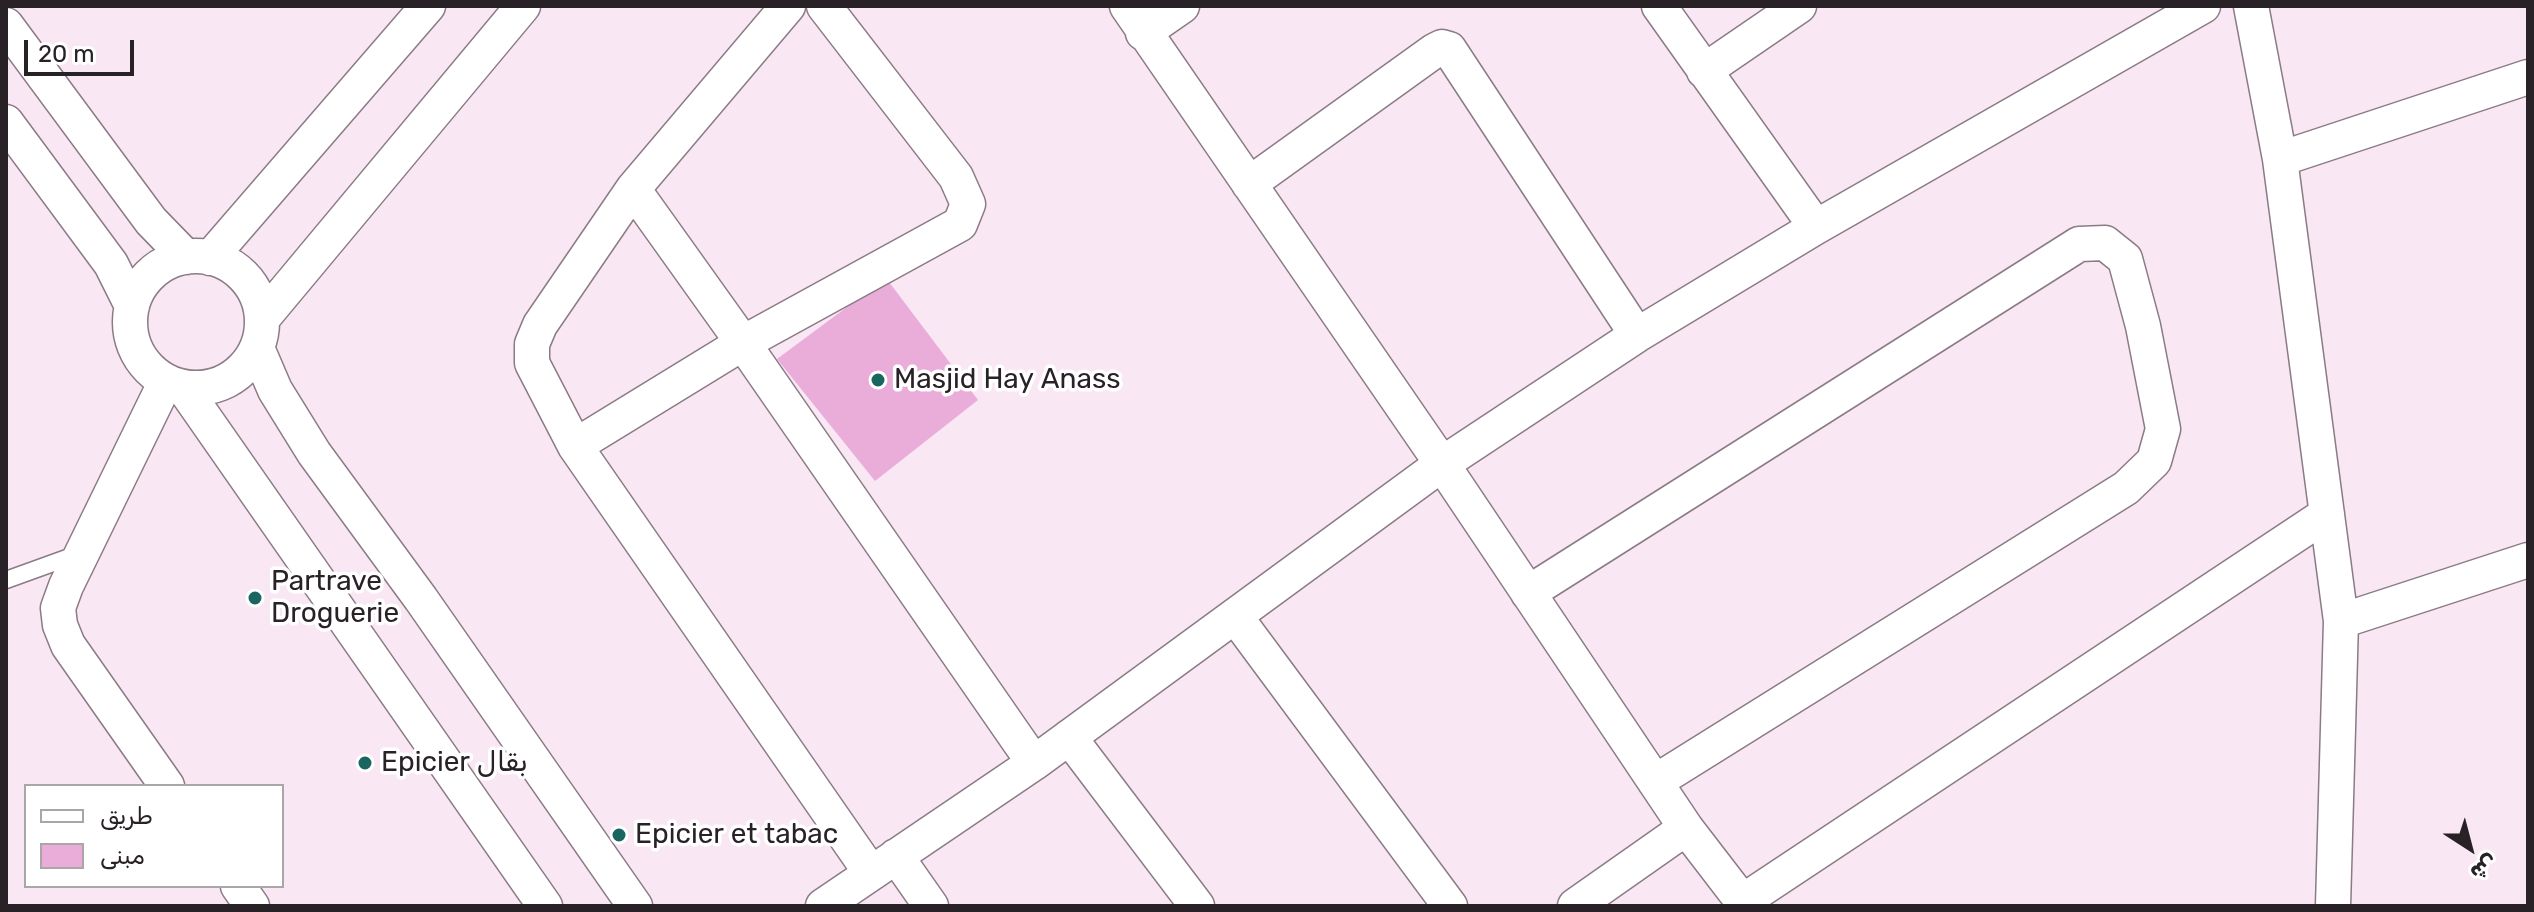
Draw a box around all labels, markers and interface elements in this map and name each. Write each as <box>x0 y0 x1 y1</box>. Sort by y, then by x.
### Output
scale bar <box>28 24 138 74</box>
text: 20 m <box>38 40 95 68</box>
place label: Masjid Hay Anass <box>894 363 1121 397</box>
marker: Masjid Hay Anass <box>869 371 887 389</box>
place label: Partrave Droguerie <box>271 565 399 631</box>
marker: Partrave Droguerie <box>246 589 264 607</box>
place label: Epicier بقال <box>381 746 528 780</box>
marker: Epicier بقال <box>356 754 374 772</box>
legend <box>24 784 284 888</box>
text: طريق <box>100 802 153 830</box>
north arrow <box>2430 808 2510 888</box>
place label: Epicier et tabac <box>635 818 838 852</box>
marker: Epicier et tabac <box>610 826 628 844</box>
text: مبنى <box>100 842 145 870</box>
text: ش <box>2465 849 2504 887</box>

